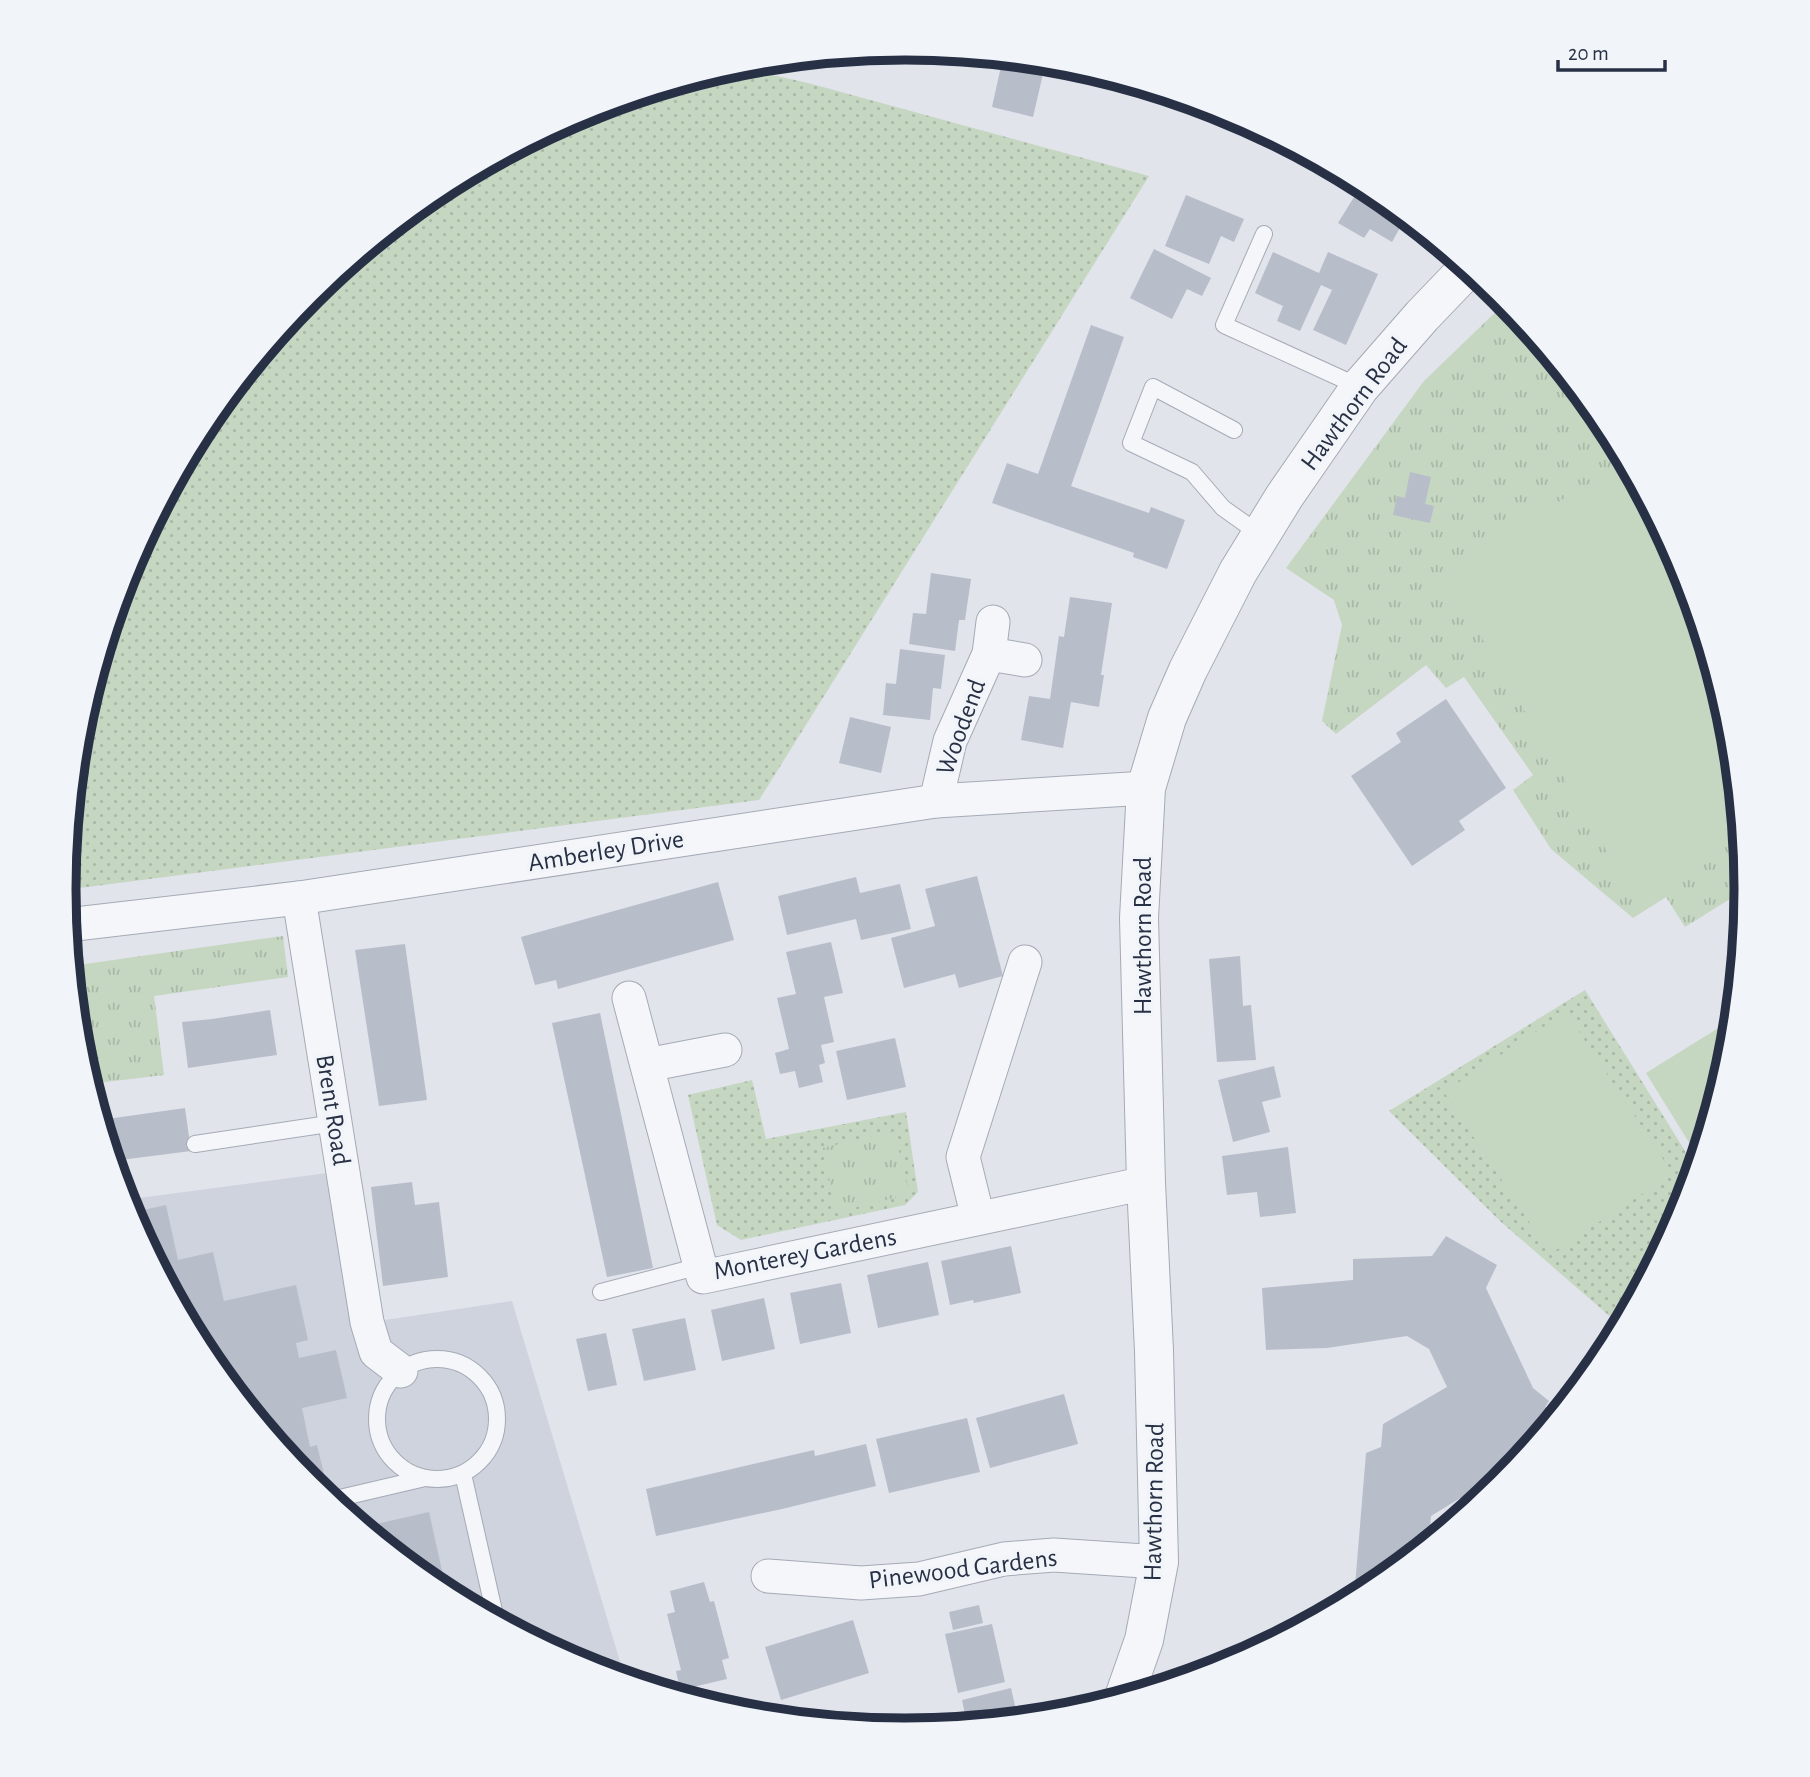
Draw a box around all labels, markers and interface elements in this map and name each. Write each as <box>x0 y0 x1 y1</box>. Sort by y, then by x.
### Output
scale bar <box>1558 28 1665 72</box>
text: 20 m <box>1568 43 1609 64</box>
street label: Hawthorn Road <box>1296 333 1412 475</box>
street label: Woodend <box>932 676 990 778</box>
street label: Amberley Drive <box>526 826 686 876</box>
street label: Hawthorn Road <box>1130 857 1156 1015</box>
street label: Brent Road <box>311 1053 355 1167</box>
street label: Monterey Gardens <box>711 1224 899 1284</box>
street label: Hawthorn Road <box>1140 1422 1168 1582</box>
street label: Pinewood Gardens <box>867 1545 1059 1593</box>

